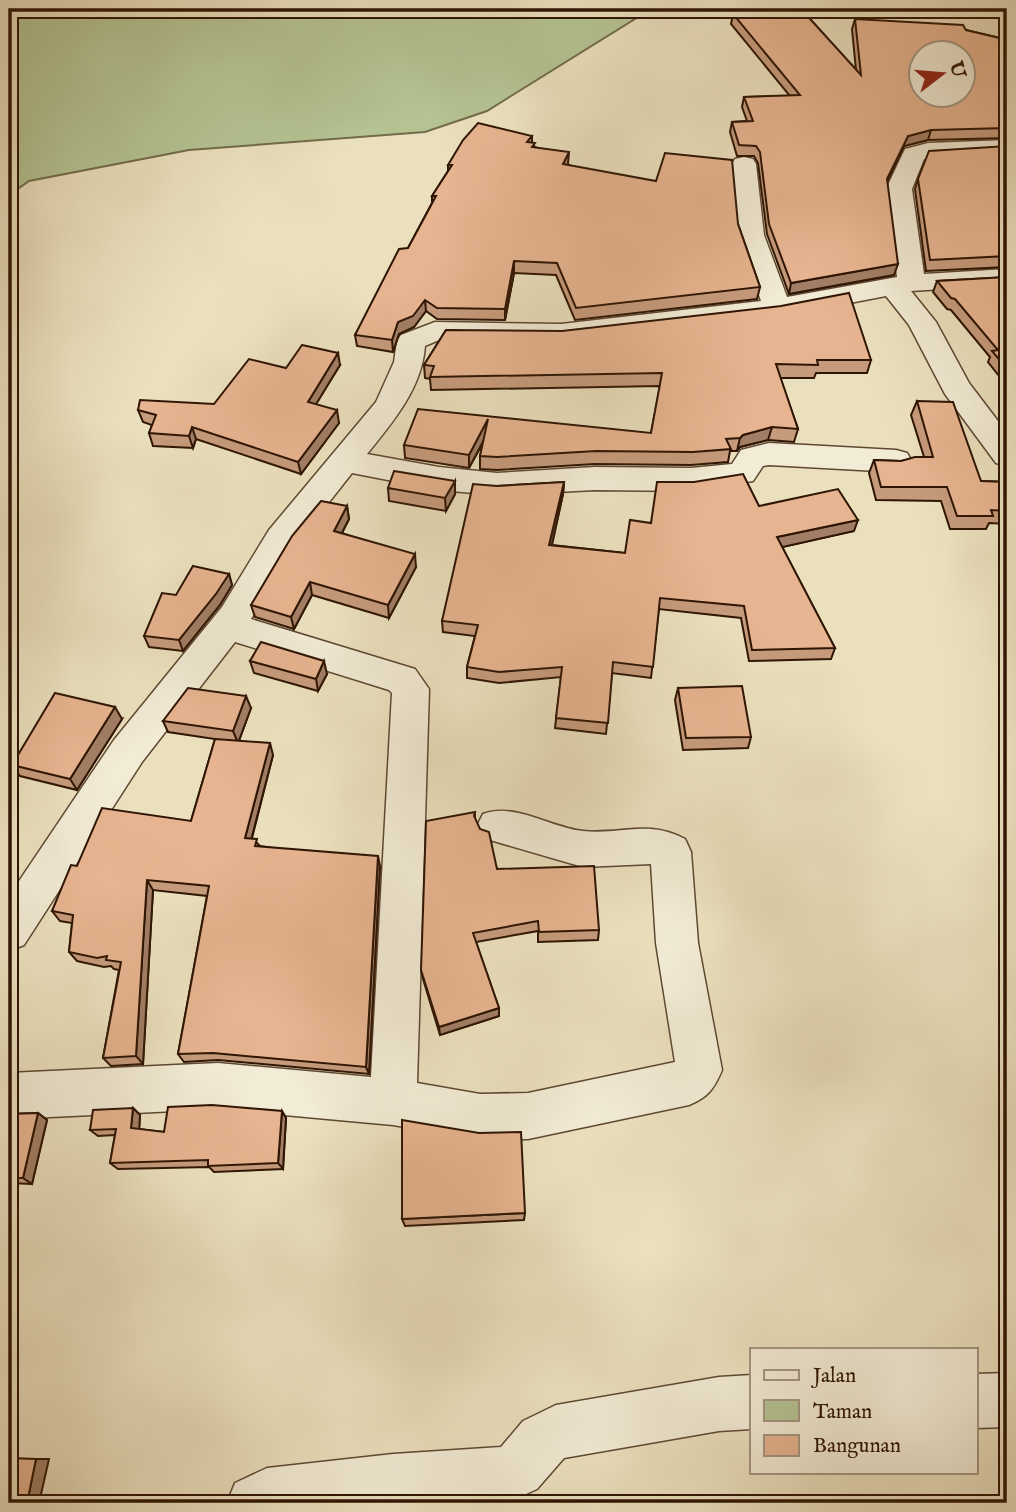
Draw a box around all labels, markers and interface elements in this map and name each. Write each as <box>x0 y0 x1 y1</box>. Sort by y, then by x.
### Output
north arrow <box>908 38 978 108</box>
text: U <box>942 58 970 82</box>
legend <box>750 1348 978 1474</box>
text: Jalan <box>811 1363 856 1390</box>
text: Taman <box>813 1399 872 1426</box>
text: Bangunan <box>813 1433 901 1460</box>

